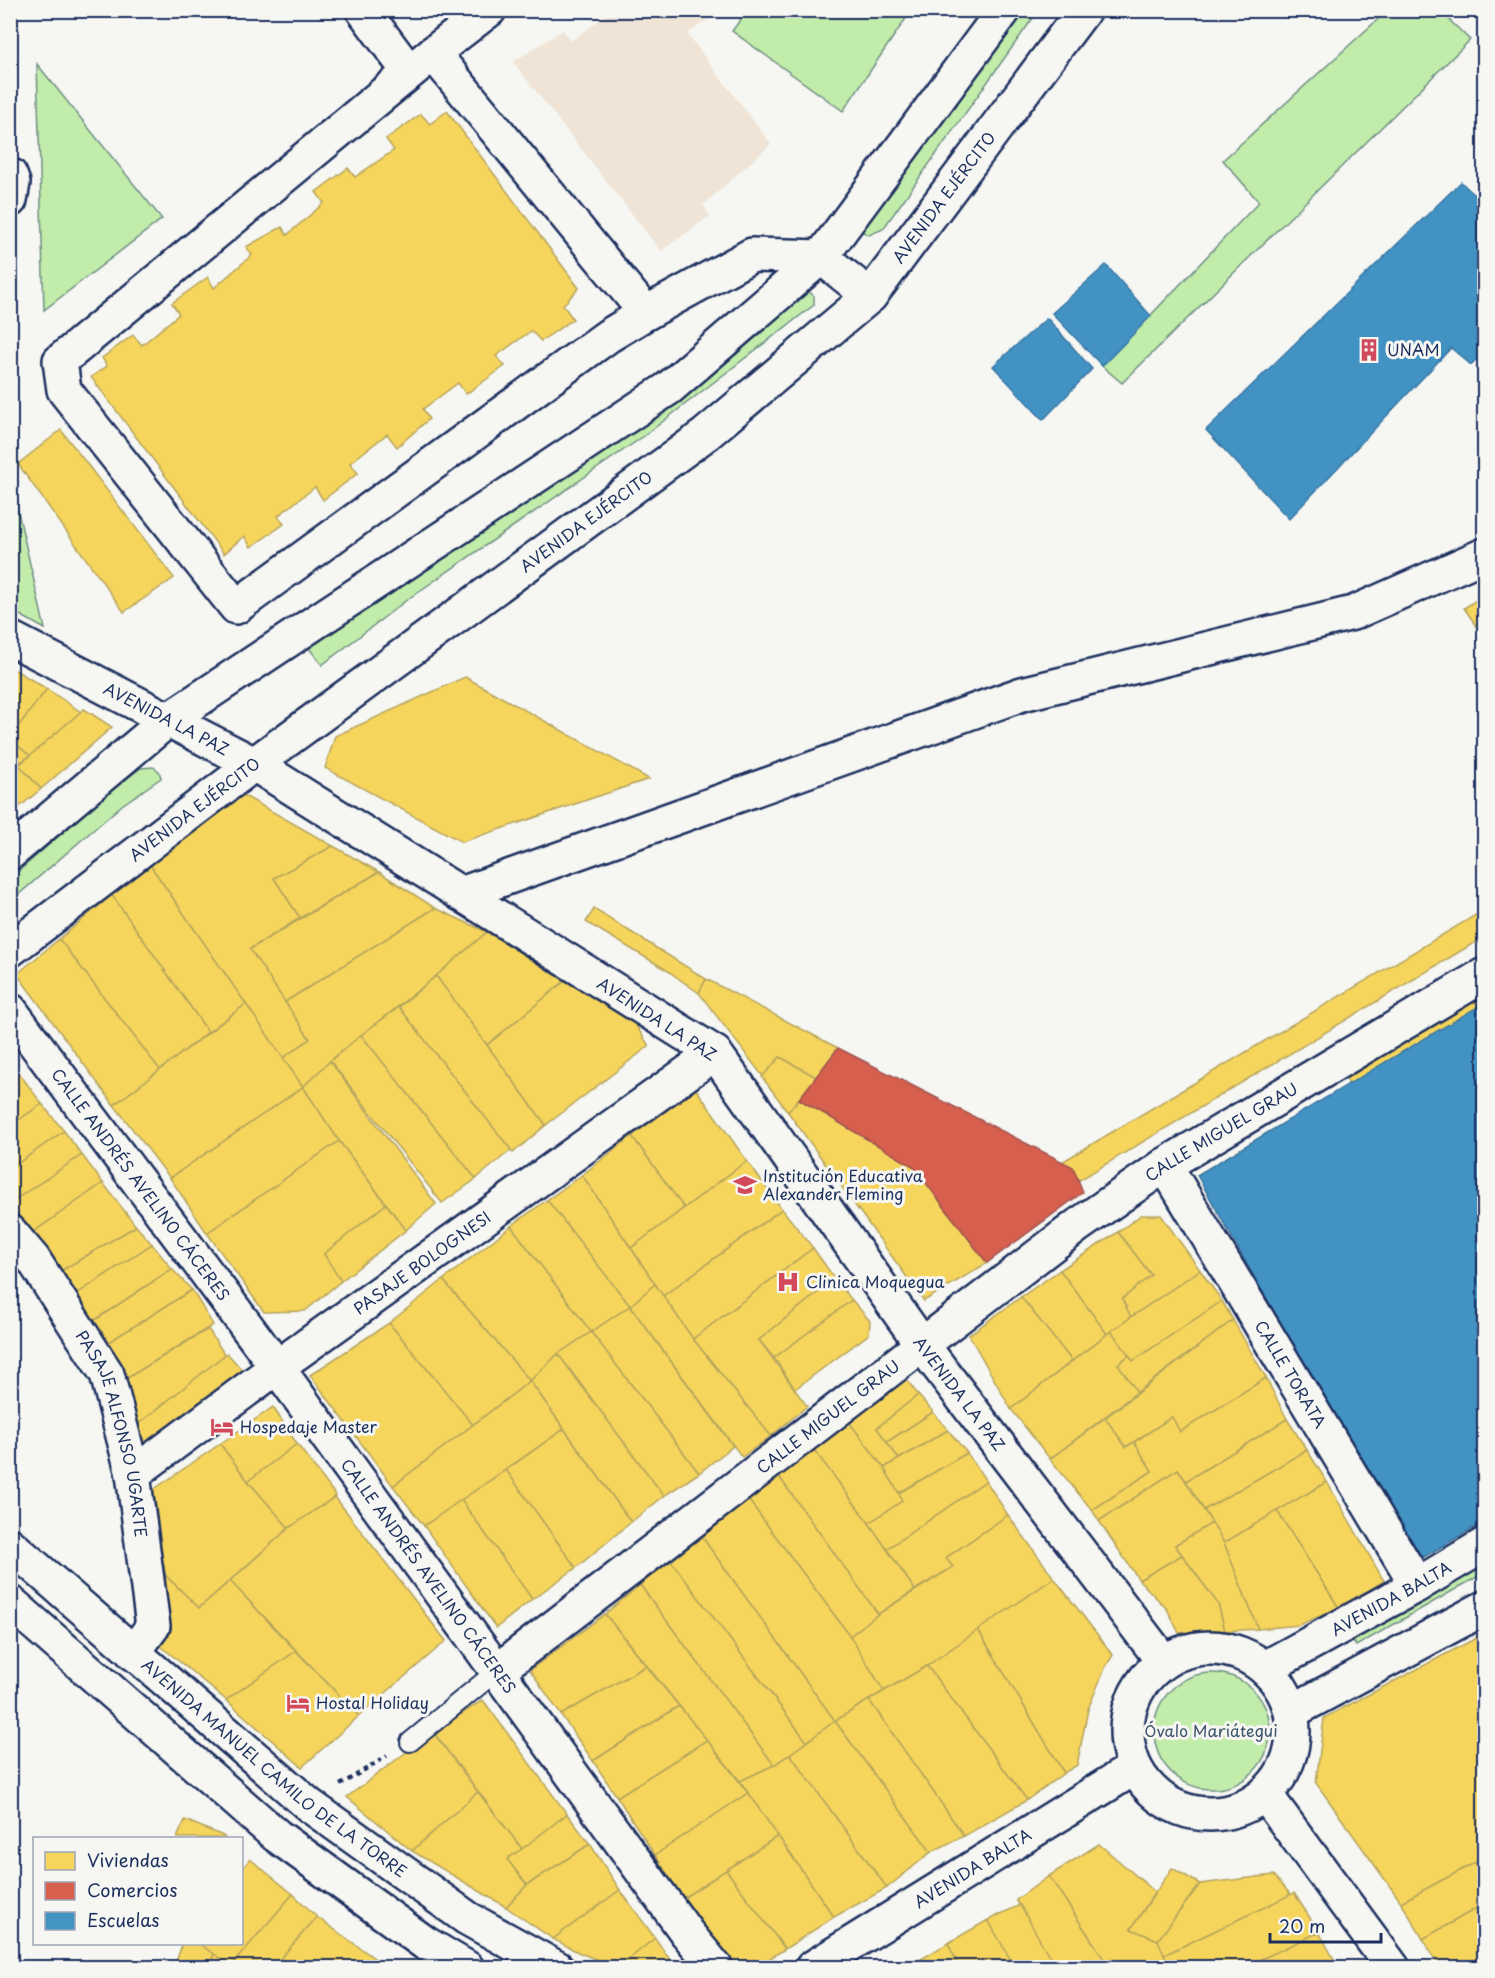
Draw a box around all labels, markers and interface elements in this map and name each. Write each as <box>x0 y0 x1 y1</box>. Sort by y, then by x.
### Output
street label: AVENIDA EJÉRCITO <box>886 126 1000 268</box>
building icon: UNAM <box>1356 337 1382 363</box>
place label: UNAM <box>1387 337 1439 361</box>
street label: AVENIDA EJÉRCITO <box>514 464 657 577</box>
street label: AVENIDA LA PAZ <box>100 676 234 760</box>
street label: AVENIDA EJÉRCITO <box>123 751 264 866</box>
street label: AVENIDA LA PAZ <box>593 971 722 1066</box>
street label: CALLE ANDRÉS AVELINO CÁCERES <box>46 1063 236 1305</box>
street label: CALLE MIGUEL GRAU <box>1139 1076 1302 1187</box>
place label: Institución Educativa Alexander Fleming <box>763 1163 923 1205</box>
school or university icon: Institución Educativa Alexander Fleming <box>732 1172 758 1198</box>
street label: PASAJE BOLOGNESI <box>348 1205 495 1320</box>
hospital icon: Clinica Moquegua <box>775 1269 801 1295</box>
place label: Clinica Moquegua <box>806 1269 944 1293</box>
street label: CALLE TORATA <box>1250 1315 1333 1432</box>
street label: PASAJE ALFONSO UGARTE <box>71 1325 154 1539</box>
street label: AVENIDA LA PAZ <box>909 1331 1012 1455</box>
street label: CALLE MIGUEL GRAU <box>751 1353 904 1479</box>
hotel icon: Hospedaje Master <box>209 1414 235 1440</box>
place label: Hospedaje Master <box>240 1414 378 1438</box>
street label: CALLE ANDRÉS AVELINO CÁCERES <box>336 1453 523 1698</box>
street label: AVENIDA BALTA <box>1326 1554 1455 1641</box>
street label: AVENIDA MANUEL CAMILO DE LA TORRE <box>137 1652 412 1882</box>
hotel icon: Hostal Holiday <box>285 1690 311 1716</box>
place label: Hostal Holiday <box>316 1690 429 1714</box>
park label: Óvalo Mariátegui <box>1144 1718 1278 1742</box>
street label: AVENIDA BALTA <box>909 1822 1035 1913</box>
legend <box>33 1837 243 1945</box>
text: Viviendas <box>87 1846 169 1873</box>
text: Comercios <box>87 1876 177 1903</box>
text: Escuelas <box>87 1906 160 1933</box>
scale bar <box>1270 1906 1381 1944</box>
text: 20 m <box>1279 1912 1325 1939</box>

